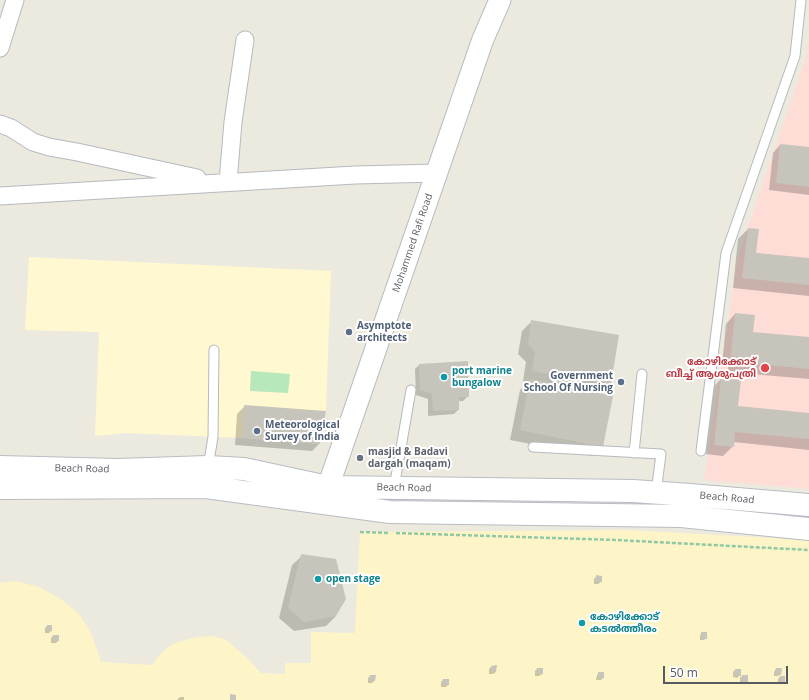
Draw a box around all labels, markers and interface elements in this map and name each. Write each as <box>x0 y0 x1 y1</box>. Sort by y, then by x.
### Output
street label: Mohammed Rafi Road <box>390 192 436 294</box>
place label: Asymptote architects <box>357 320 411 344</box>
marker: Asymptote architects <box>344 327 354 337</box>
place label: കോഴിക്കോട് ബീച്ച് ആശുപത്രി <box>666 356 756 380</box>
marker: കോഴിക്കോട് ബീച്ച് ആശുപത്രി <box>759 362 771 374</box>
place label: port marine bungalow <box>452 365 512 388</box>
place label: Government School Of Nursing <box>524 370 613 394</box>
marker: port marine bungalow <box>439 372 449 382</box>
marker: Government School Of Nursing <box>616 377 626 387</box>
place label: Meteorological Survey of India <box>265 419 340 442</box>
marker: Meteorological Survey of India <box>252 426 262 436</box>
place label: masjid & Badavi dargah (maqam) <box>368 446 451 470</box>
marker: masjid & Badavi dargah (maqam) <box>355 453 365 463</box>
street label: Beach Road <box>54 463 110 475</box>
street label: Beach Road <box>376 482 432 494</box>
street label: Beach Road <box>699 490 755 506</box>
place label: open stage <box>326 573 381 585</box>
marker: open stage <box>313 574 323 584</box>
place label: കോഴിക്കോട് കടൽത്തീരം <box>590 611 659 634</box>
marker: കോഴിക്കോട് കടൽത്തീരം <box>577 618 587 628</box>
scale bar <box>665 658 790 684</box>
text: 50 m <box>670 664 698 681</box>

